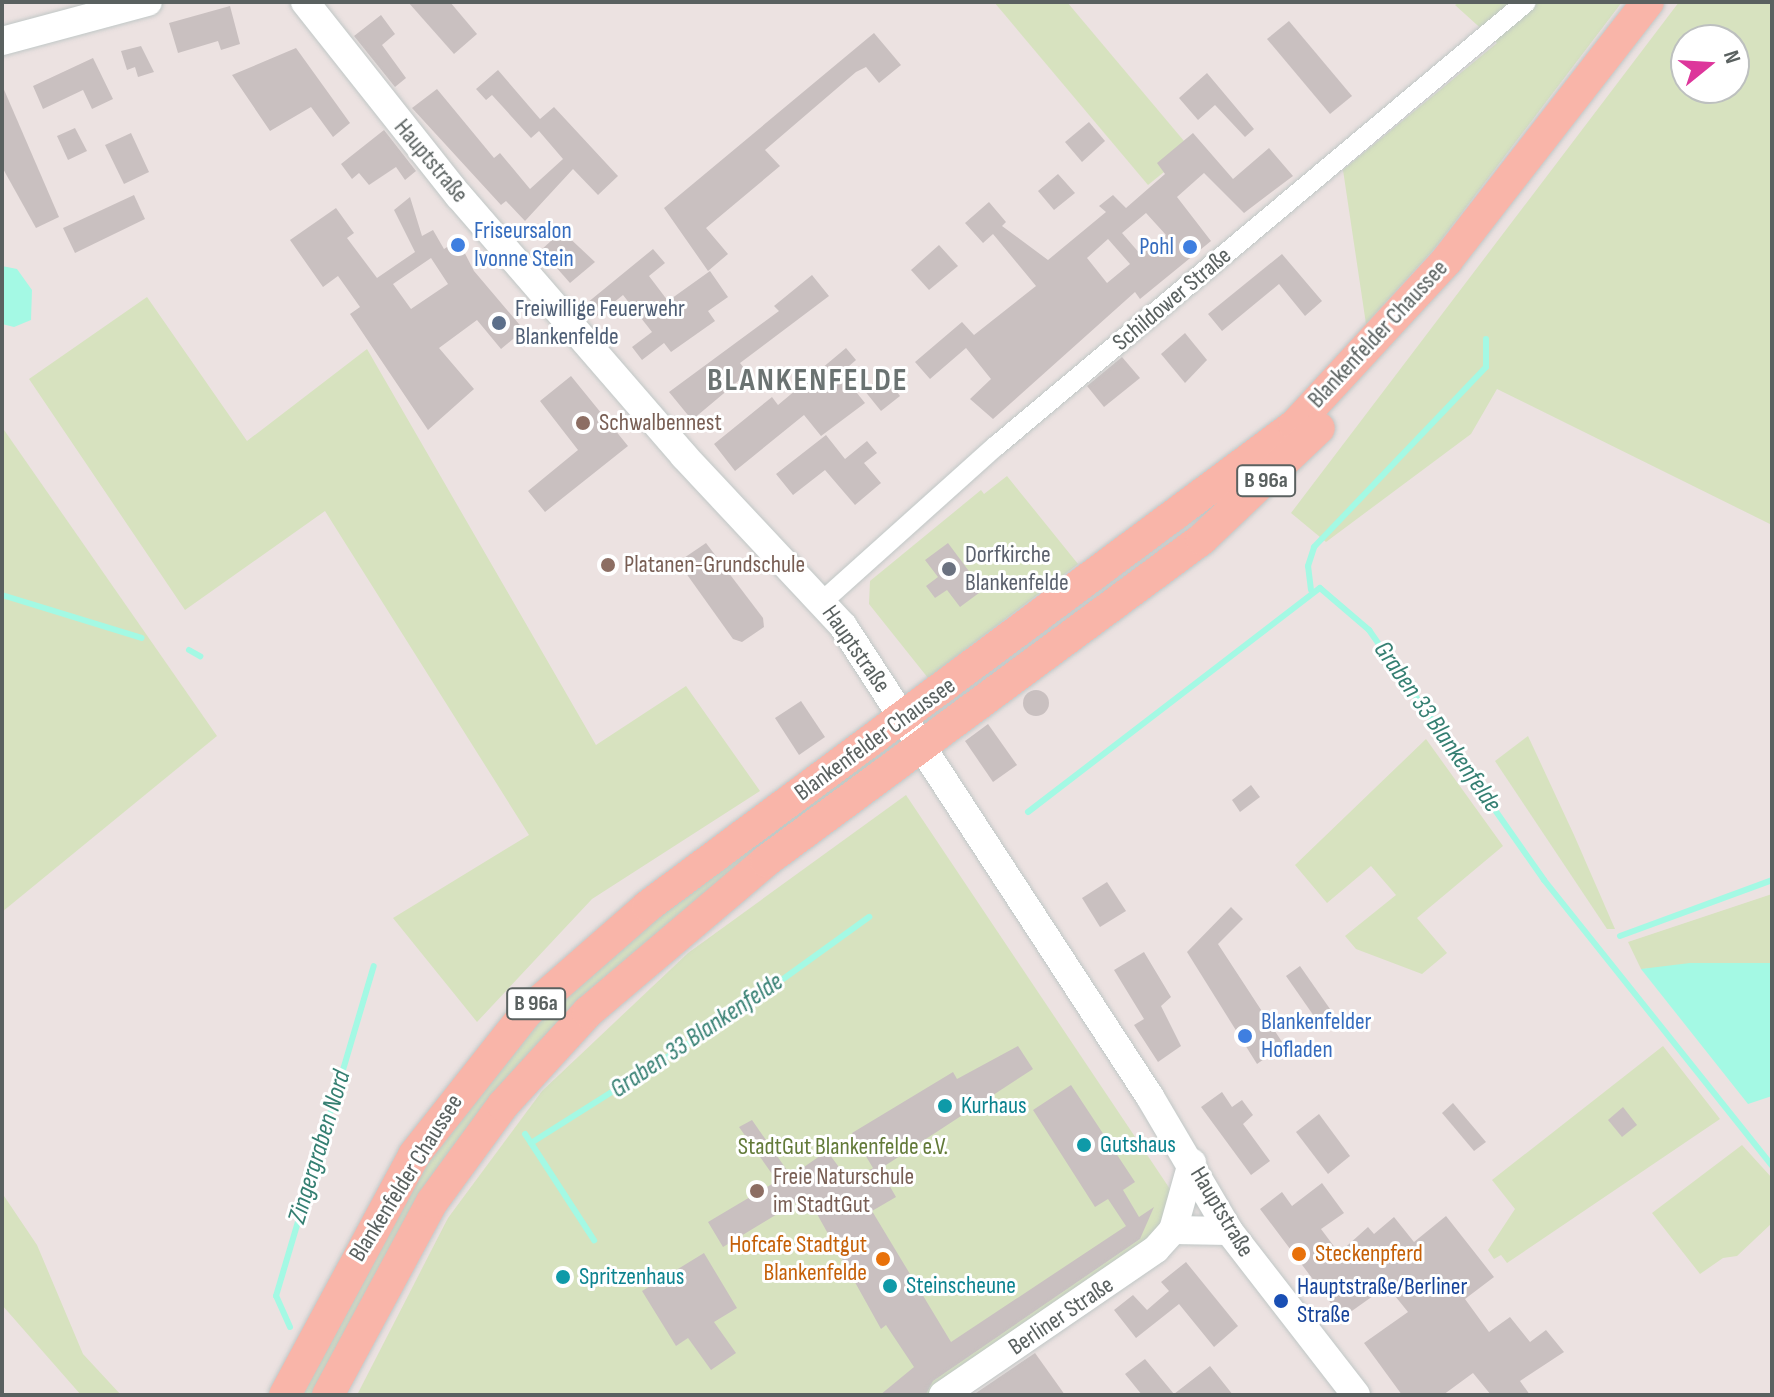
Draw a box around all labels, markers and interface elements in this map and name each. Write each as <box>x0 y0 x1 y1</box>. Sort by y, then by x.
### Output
north arrow <box>1670 24 1750 104</box>
text: N <box>1717 47 1746 67</box>
street label: Hauptstraße <box>388 113 474 209</box>
place label: Friseursalon Ivonne Stein <box>474 217 574 273</box>
place label: Pohl <box>1139 233 1174 261</box>
marker: Friseursalon Ivonne Stein <box>449 236 467 254</box>
marker: Pohl <box>1181 238 1199 256</box>
street label: Schildower Straße <box>1107 241 1237 357</box>
street label: Blankenfelder Chaussee <box>1302 254 1454 414</box>
place label: Freiwillige Feuerwehr Blankenfelde <box>515 295 685 351</box>
marker: Freiwillige Feuerwehr Blankenfelde <box>490 314 508 332</box>
district label: BLANKENFELDE <box>707 362 909 400</box>
place label: Schwalbennest <box>599 409 722 437</box>
marker: Schwalbennest <box>574 414 592 432</box>
road number: B 96a <box>1236 463 1296 499</box>
place label: Dorfkirche Blankenfelde <box>965 541 1069 597</box>
place label: Platanen-Grundschule <box>624 551 805 579</box>
marker: Platanen-Grundschule <box>599 556 617 574</box>
marker: Dorfkirche Blankenfelde <box>940 560 958 578</box>
street label: Hauptstraße <box>816 600 896 698</box>
water label: Graben 33 Blankenfelde <box>1366 635 1508 819</box>
street label: Blankenfelder Chaussee <box>789 671 961 807</box>
water label: Graben 33 Blankenfelde <box>605 967 789 1105</box>
road number: B 96a <box>506 986 566 1022</box>
place label: Blankenfelder Hofladen <box>1261 1008 1371 1064</box>
marker: Blankenfelder Hofladen <box>1236 1027 1254 1045</box>
water label: Zingergraben Nord <box>282 1067 358 1227</box>
street label: Blankenfelder Chaussee <box>343 1089 469 1267</box>
place label: Kurhaus <box>961 1092 1027 1120</box>
marker: Kurhaus <box>936 1097 954 1115</box>
place label: Gutshaus <box>1100 1131 1176 1159</box>
park label: StadtGut Blankenfelde e.V. <box>738 1133 948 1161</box>
marker: Gutshaus <box>1075 1136 1093 1154</box>
street label: Hauptstraße <box>1184 1162 1260 1262</box>
place label: Freie Naturschule im StadtGut <box>773 1163 914 1219</box>
marker: Freie Naturschule im StadtGut <box>748 1182 766 1200</box>
place label: Hofcafe Stadtgut Blankenfelde <box>729 1231 867 1287</box>
place label: Steckenpferd <box>1315 1240 1423 1268</box>
marker: Steckenpferd <box>1290 1245 1308 1263</box>
marker: Hofcafe Stadtgut Blankenfelde <box>874 1250 892 1268</box>
place label: Spritzenhaus <box>579 1263 684 1291</box>
marker: Spritzenhaus <box>554 1268 572 1286</box>
street label: Berliner Straße <box>1003 1270 1119 1362</box>
place label: Steinscheune <box>906 1272 1016 1300</box>
place label: Hauptstraße/Berliner Straße <box>1297 1273 1467 1329</box>
marker: Steinscheune <box>881 1277 899 1295</box>
marker: Hauptstraße/Berliner Straße <box>1272 1292 1290 1310</box>

